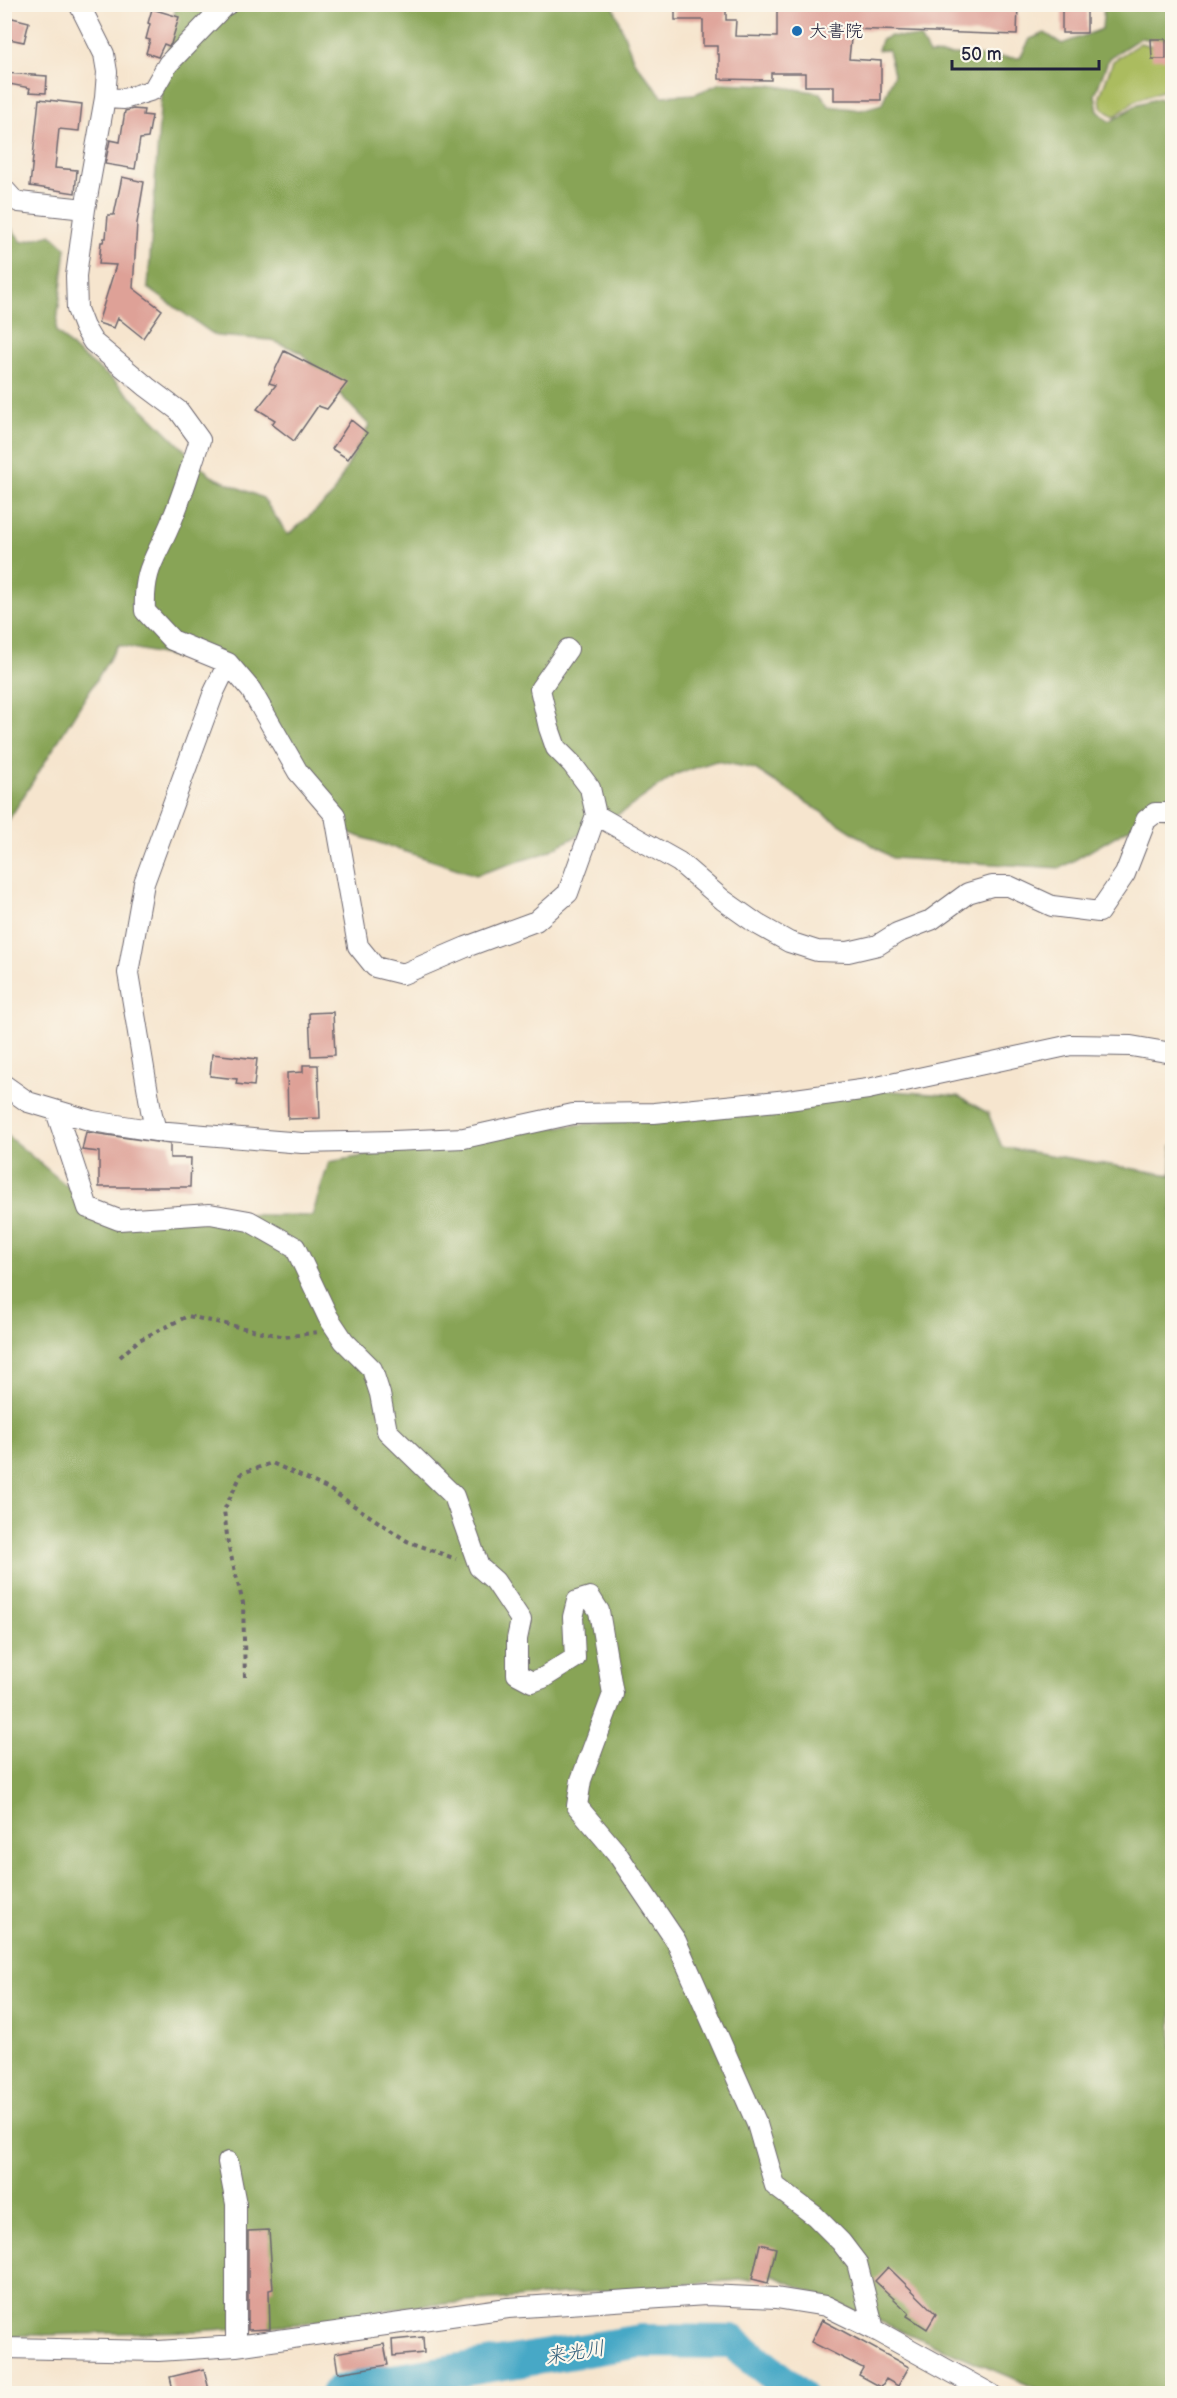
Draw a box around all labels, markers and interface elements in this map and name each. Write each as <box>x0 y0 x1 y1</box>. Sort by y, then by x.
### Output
place label: 大書院 <box>809 21 863 42</box>
marker: 大書院 <box>790 24 804 38</box>
scale bar <box>952 33 1099 71</box>
text: 50 m <box>961 44 1002 65</box>
water label: 来光川 <box>544 2336 607 2370</box>

